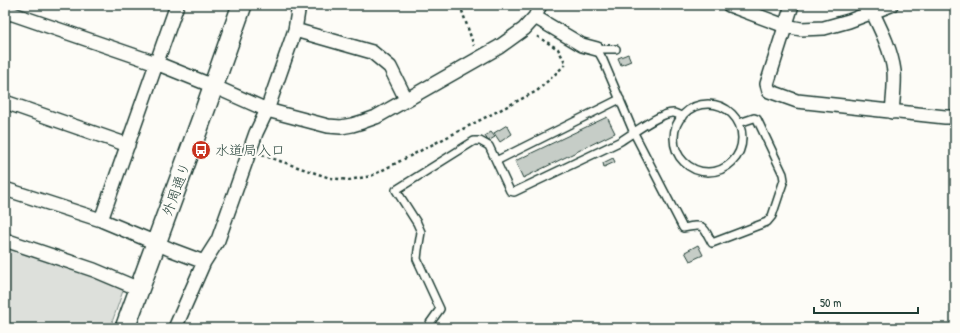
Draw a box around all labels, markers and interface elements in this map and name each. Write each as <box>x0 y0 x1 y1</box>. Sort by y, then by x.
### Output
bus stop icon: 水道局入口 <box>190 139 212 161</box>
place label: 水道局入口 <box>215 140 285 159</box>
street label: 外周通り <box>157 159 194 218</box>
scale bar <box>814 289 918 315</box>
text: 50 m <box>820 294 841 311</box>

